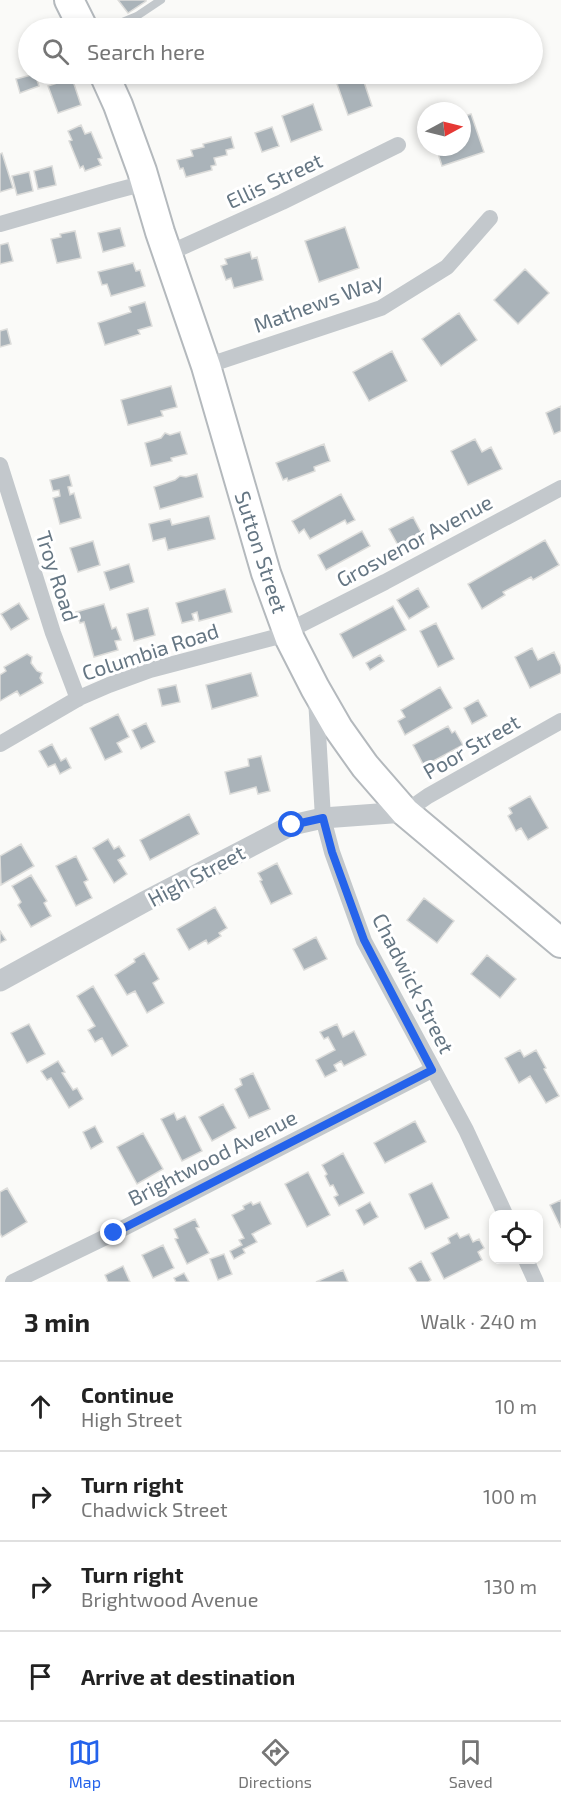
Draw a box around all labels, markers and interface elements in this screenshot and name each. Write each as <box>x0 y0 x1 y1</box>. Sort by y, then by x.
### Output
search box <box>18 18 543 84</box>
icon: search <box>39 35 72 68</box>
text: Search here <box>87 38 205 64</box>
north arrow <box>417 102 471 156</box>
street label: Ellis Street <box>222 147 326 213</box>
street label: Mathews Way <box>250 267 386 337</box>
street label: Sutton Street <box>230 488 294 616</box>
street label: Grosvenor Avenue <box>332 488 496 592</box>
street label: Troy Road <box>32 527 84 625</box>
street label: Columbia Road <box>78 617 222 685</box>
street label: Poor Street <box>418 708 524 784</box>
route start <box>278 811 304 837</box>
street label: High Street <box>143 839 249 911</box>
street label: Chadwick Street <box>368 909 460 1057</box>
street label: Brightwood Avenue <box>123 1104 301 1210</box>
map controls <box>489 1210 543 1264</box>
button: locate <box>489 1210 543 1264</box>
route end <box>100 1219 126 1245</box>
text: 3 min <box>24 1306 90 1337</box>
text: Walk · 240 m <box>420 1309 537 1333</box>
text: Continue <box>81 1381 174 1407</box>
icon: ahead <box>24 1390 57 1423</box>
text: 10 m <box>495 1394 537 1418</box>
text: High Street <box>81 1407 182 1431</box>
text: Turn right <box>81 1471 183 1497</box>
icon: right <box>24 1480 57 1513</box>
text: 100 m <box>483 1484 537 1508</box>
text: Chadwick Street <box>81 1497 228 1521</box>
text: Turn right <box>81 1561 183 1587</box>
icon: right <box>24 1570 57 1603</box>
text: 130 m <box>484 1574 537 1598</box>
text: Brightwood Avenue <box>81 1587 258 1611</box>
icon: arrive <box>24 1660 57 1693</box>
text: Arrive at destination <box>81 1663 295 1689</box>
tab: Map <box>68 1736 101 1791</box>
tab: Directions <box>238 1736 312 1791</box>
tab: Saved <box>449 1736 493 1791</box>

